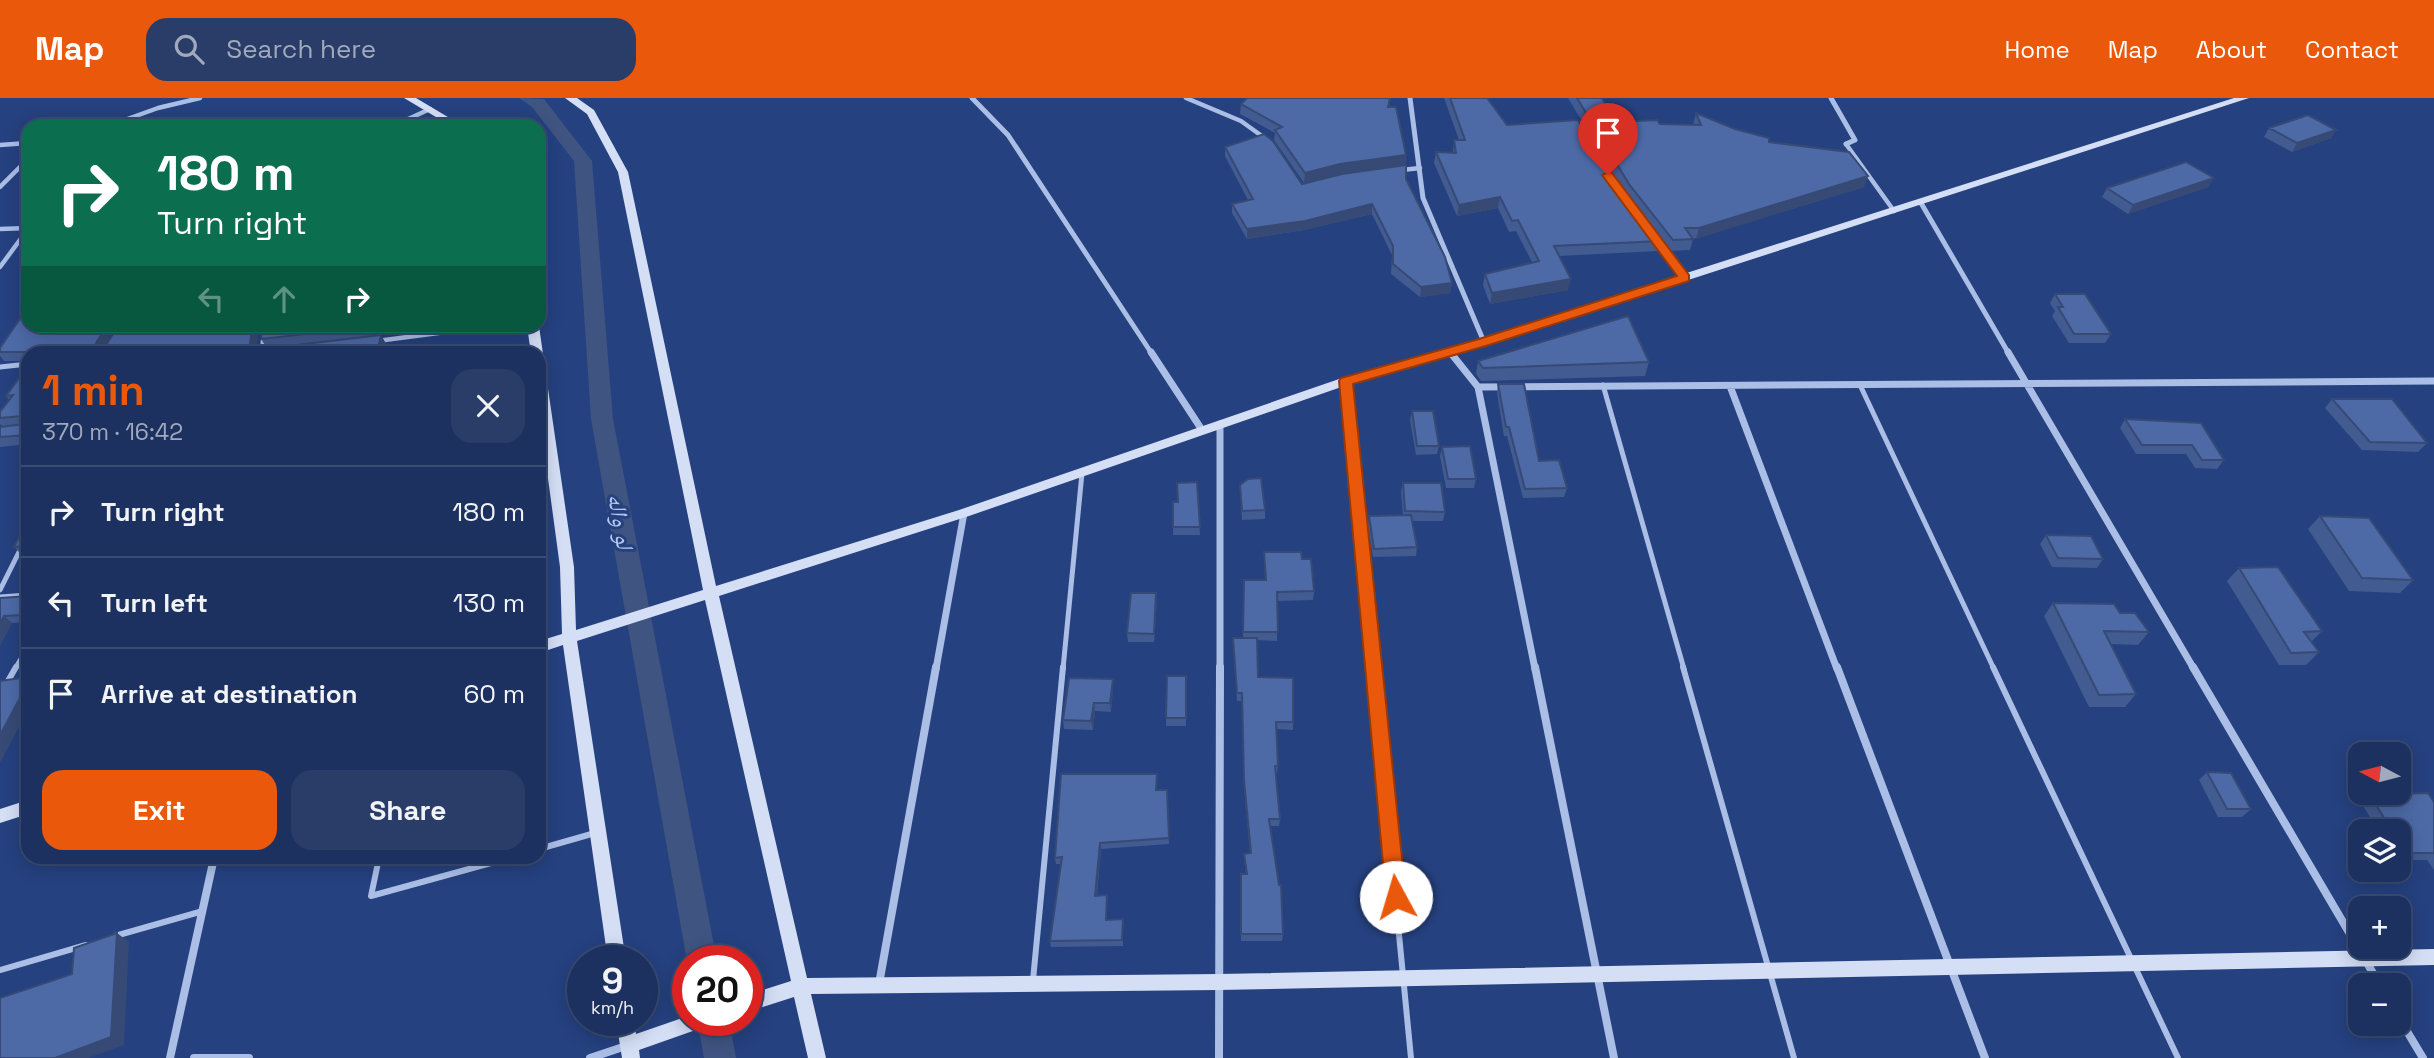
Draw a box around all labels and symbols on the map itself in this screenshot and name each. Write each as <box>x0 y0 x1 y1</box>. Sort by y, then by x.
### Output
pin <box>1578 103 1638 175</box>
water label: لو واله <box>601 491 642 554</box>
north arrow <box>2348 742 2412 805</box>
position arrow <box>1359 860 1433 934</box>
speed limit sign: 20 <box>672 945 763 1036</box>

